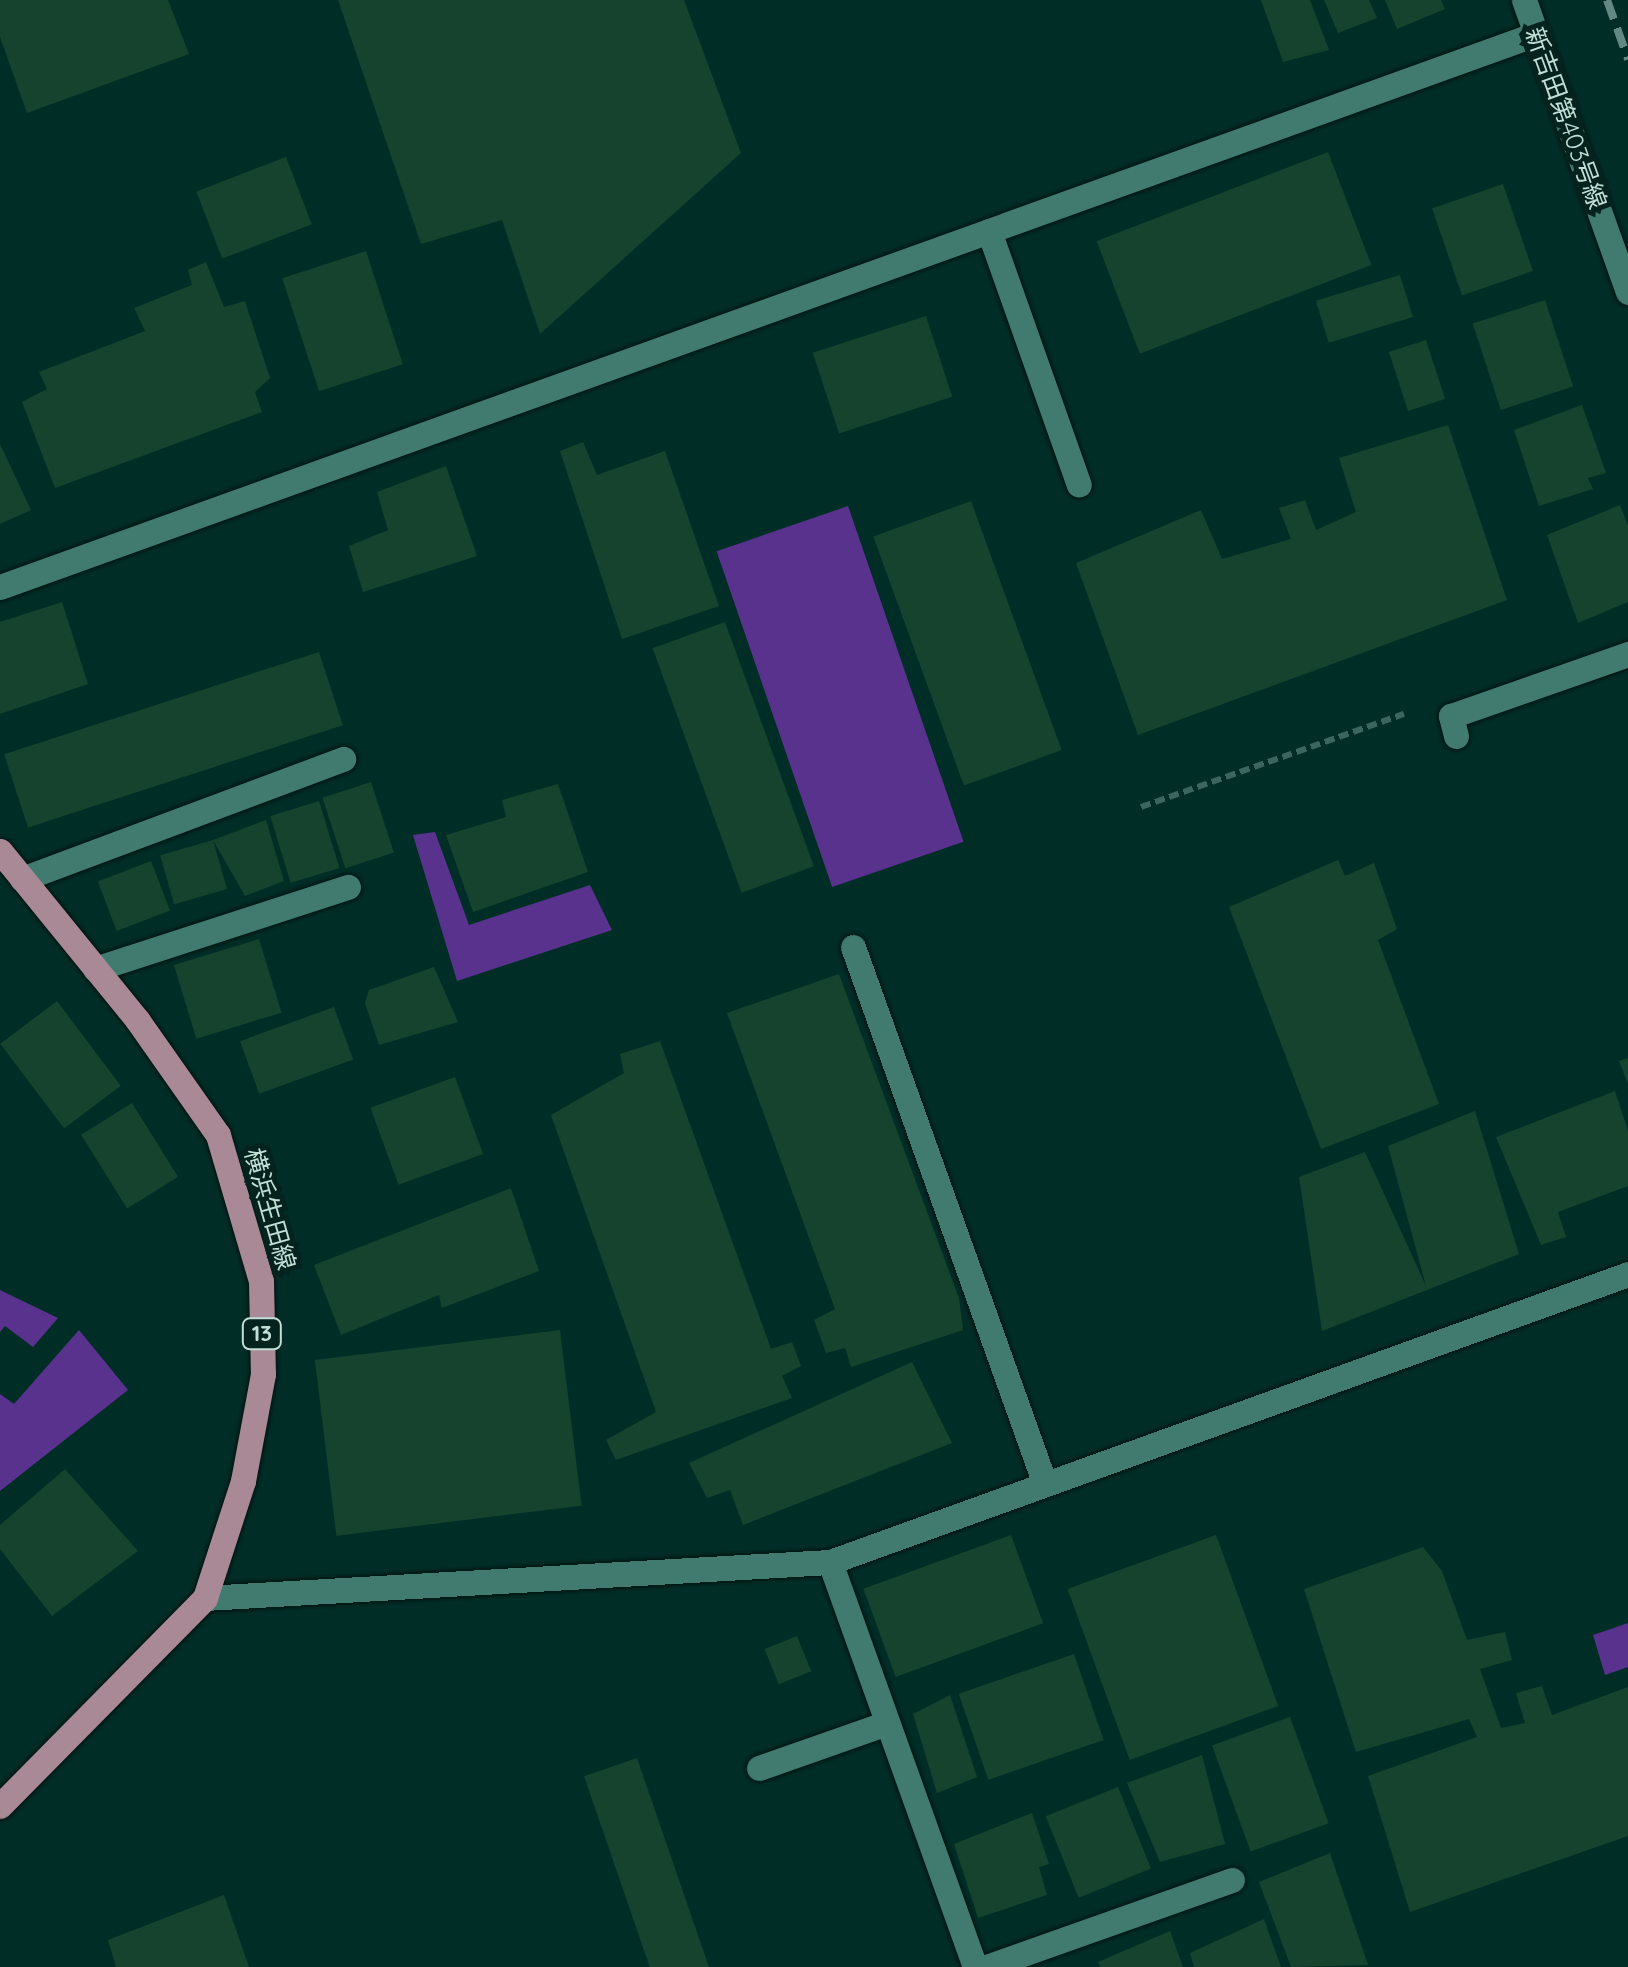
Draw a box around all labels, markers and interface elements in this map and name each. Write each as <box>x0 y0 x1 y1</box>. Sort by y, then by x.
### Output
street label: 新吉田第403号線 <box>1519 23 1613 213</box>
street label: 横浜生田線 <box>238 1145 302 1273</box>
road number: 13 <box>240 1317 284 1351</box>

